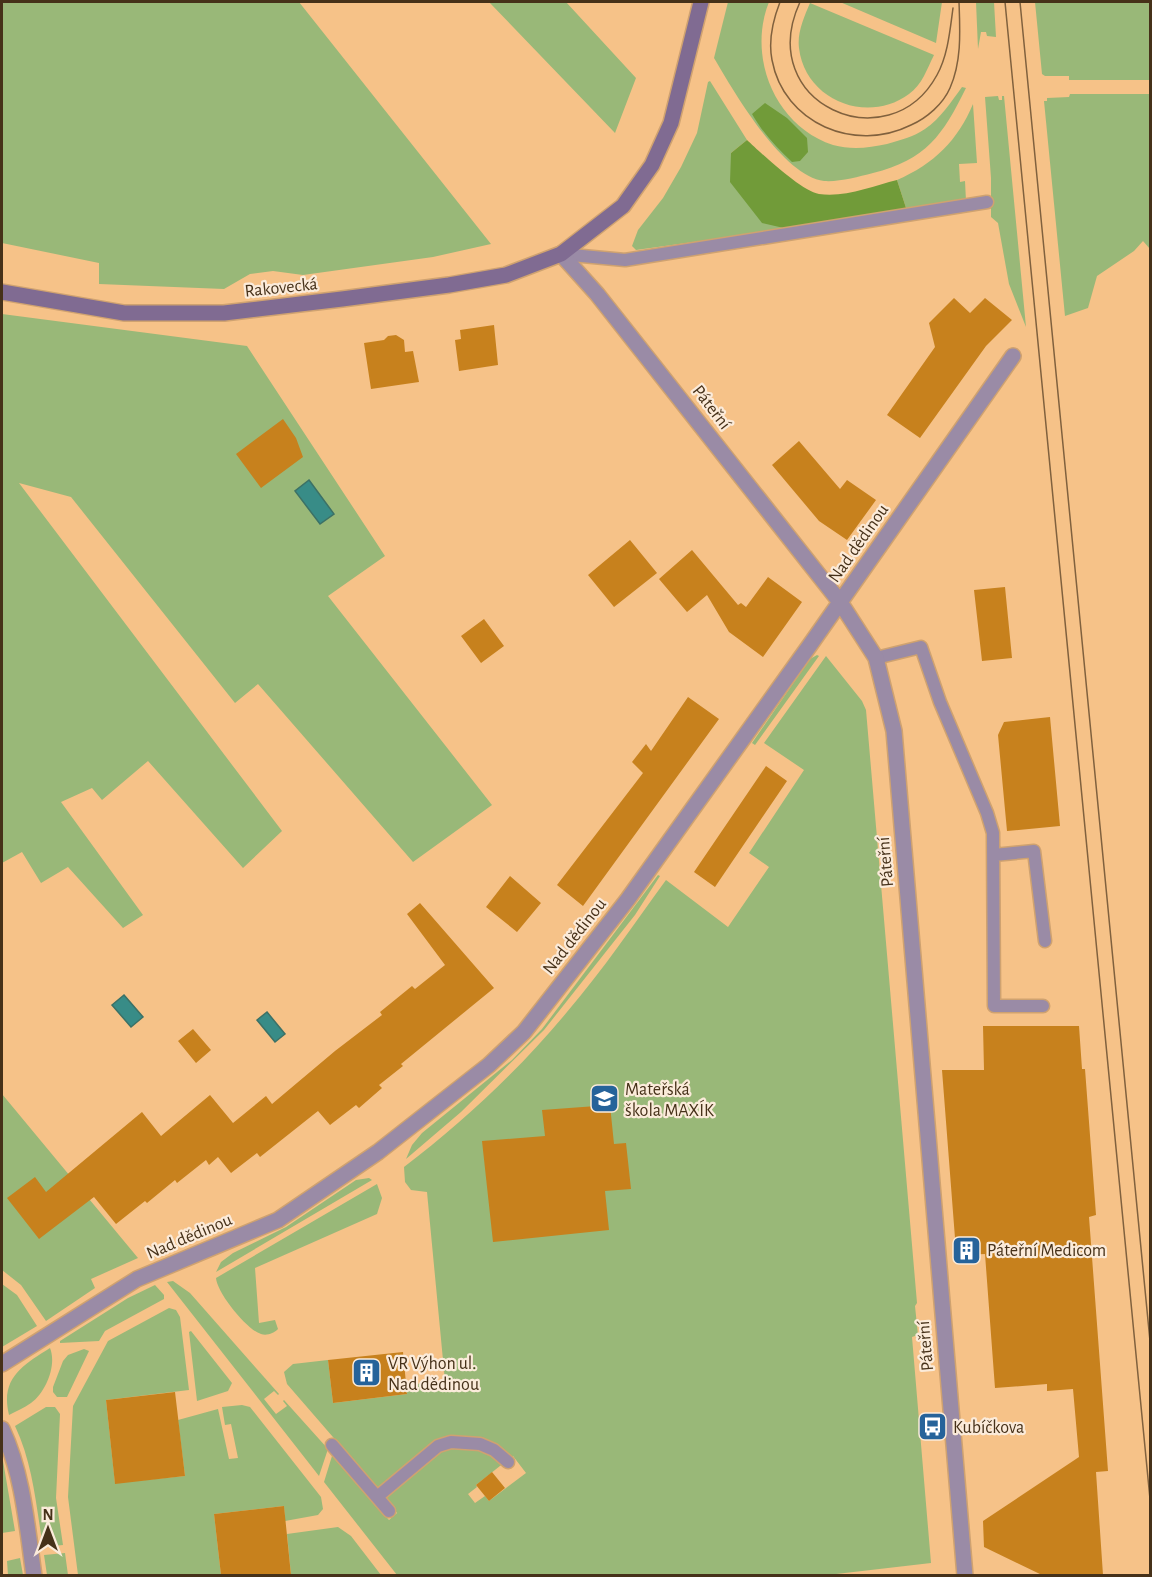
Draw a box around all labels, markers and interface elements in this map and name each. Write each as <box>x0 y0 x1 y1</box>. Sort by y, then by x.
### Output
street label: Rakovecká <box>244 275 318 301</box>
street label: Páteřní <box>689 382 734 434</box>
street label: Nad dědinou <box>825 501 892 586</box>
street label: Páteřní <box>875 835 897 888</box>
street label: Nad dědinou <box>540 895 610 978</box>
place label: Mateřská škola MAXÍK <box>625 1081 714 1120</box>
school or university icon: Mateřská škola MAXÍK <box>588 1083 620 1115</box>
street label: Nad dědinou <box>144 1211 235 1263</box>
building icon: Páteřní Medicom <box>950 1234 982 1266</box>
place label: Páteřní Medicom <box>987 1242 1106 1260</box>
street label: Páteřní <box>915 1319 937 1372</box>
place label: VR Výhon ul. Nad dědinou <box>388 1355 479 1394</box>
building icon: VR Výhon ul. Nad dědinou <box>351 1357 383 1389</box>
bus stop icon: Kubíčkova <box>916 1411 948 1443</box>
place label: Kubíčkova <box>953 1419 1024 1437</box>
north arrow <box>18 1499 78 1559</box>
text: N <box>42 1507 54 1523</box>

